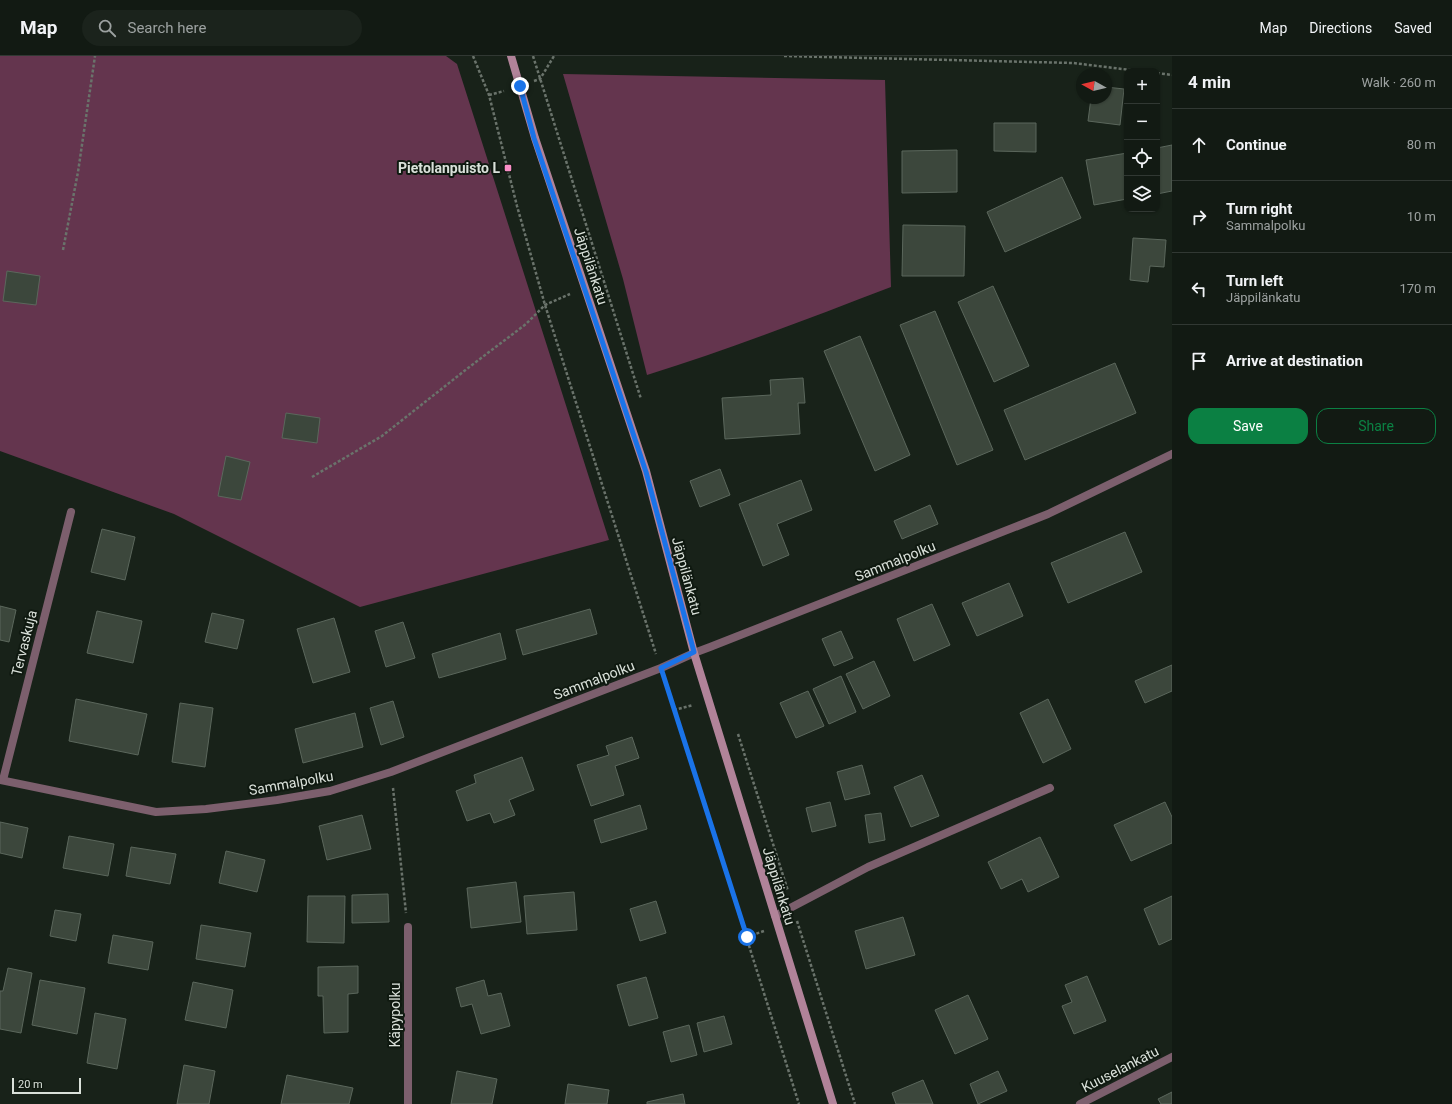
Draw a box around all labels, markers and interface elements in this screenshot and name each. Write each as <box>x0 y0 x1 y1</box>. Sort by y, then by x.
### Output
search box <box>82 10 362 46</box>
text: Map <box>20 16 58 39</box>
icon: search <box>96 17 118 39</box>
text: Search here <box>128 19 206 37</box>
text: Map <box>1260 20 1287 36</box>
text: Directions <box>1309 20 1372 36</box>
text: Saved <box>1394 20 1432 36</box>
north arrow <box>1076 68 1112 104</box>
map controls <box>1124 68 1160 212</box>
button: + <box>1124 68 1160 104</box>
text: 4 min <box>1188 72 1231 92</box>
text: Walk · 260 m <box>1361 75 1436 90</box>
route end <box>511 77 529 95</box>
button: − <box>1124 104 1160 140</box>
icon: ahead <box>1188 134 1210 156</box>
text: Continue <box>1226 136 1287 154</box>
text: 80 m <box>1407 137 1436 152</box>
button: locate <box>1124 140 1160 176</box>
place label: Pietolanpuisto L <box>398 160 500 176</box>
marker: Pietolanpuisto L <box>503 163 513 173</box>
button: layers <box>1124 176 1160 212</box>
text: Turn right <box>1226 200 1292 218</box>
icon: right <box>1188 206 1210 228</box>
text: 10 m <box>1407 209 1436 224</box>
text: Sammalpolku <box>1226 218 1305 233</box>
street label: Jäppilänkatu <box>571 225 611 307</box>
text: Turn left <box>1226 272 1283 290</box>
icon: left <box>1188 278 1210 300</box>
text: 170 m <box>1399 281 1436 296</box>
text: Jäppilänkatu <box>1226 290 1301 305</box>
icon: arrive <box>1188 350 1210 372</box>
text: Arrive at destination <box>1226 352 1363 370</box>
button: Save <box>1188 408 1308 444</box>
button: Share <box>1316 408 1436 444</box>
street label: Jäppilänkatu <box>669 535 705 617</box>
street label: Sammalpolku <box>852 538 938 584</box>
street label: Tervaskuja <box>8 608 40 678</box>
street label: Sammalpolku <box>551 657 637 703</box>
street label: Sammalpolku <box>247 768 335 798</box>
street label: Jäppilänkatu <box>760 845 798 927</box>
route start <box>738 928 756 946</box>
street label: Käpypolku <box>387 983 403 1047</box>
street label: Kuuselankatu <box>1079 1043 1161 1095</box>
scale bar <box>12 1076 81 1095</box>
text: 20 m <box>18 1078 43 1091</box>

